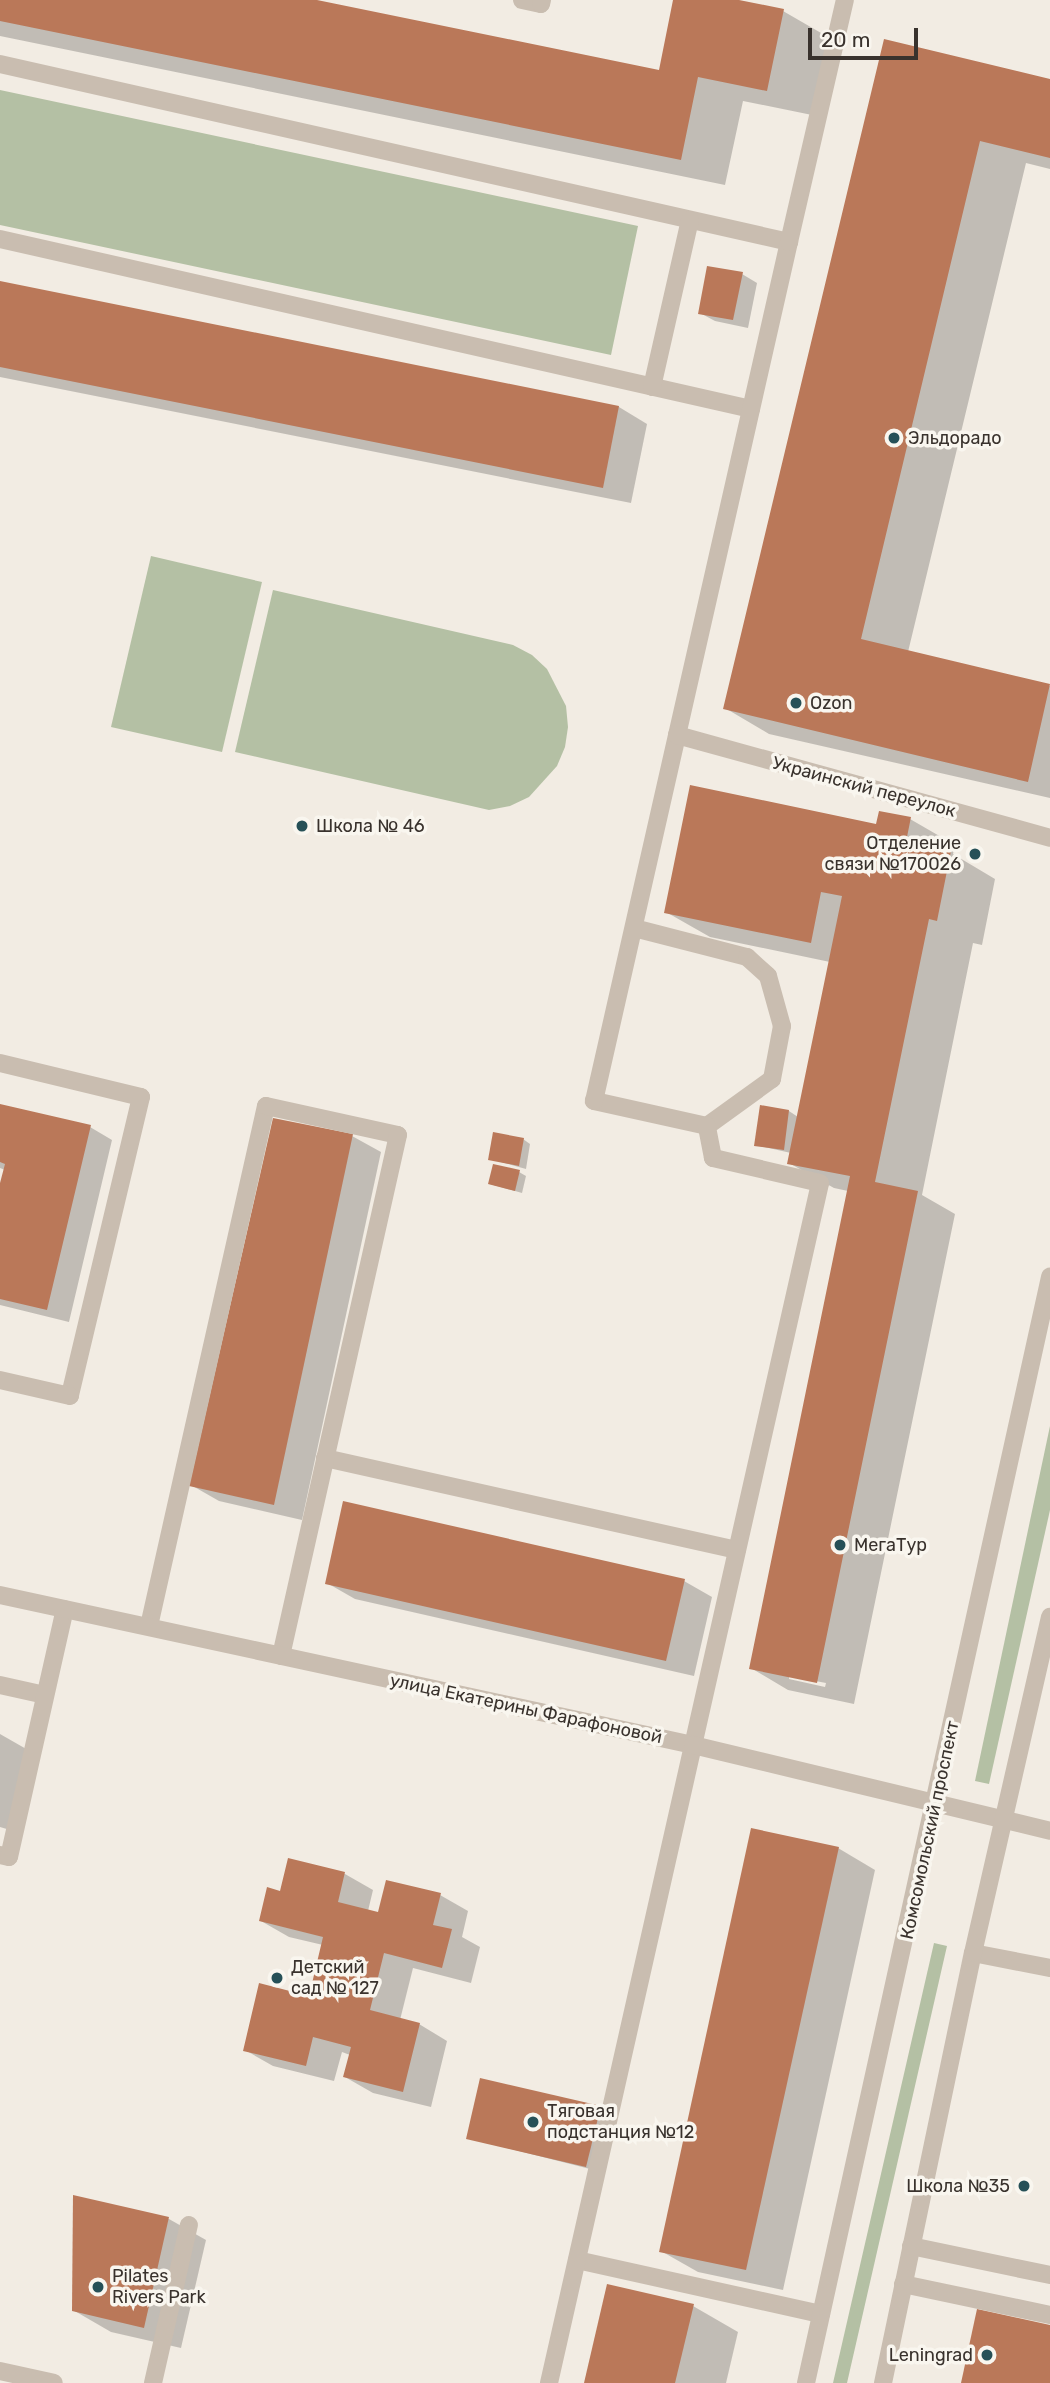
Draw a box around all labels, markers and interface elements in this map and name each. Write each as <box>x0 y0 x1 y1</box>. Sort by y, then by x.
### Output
scale bar <box>812 14 922 58</box>
text: 20 m <box>821 27 870 52</box>
place label: Эльдорадо <box>908 427 1002 449</box>
marker: Эльдорадо <box>886 430 902 446</box>
place label: Ozon <box>810 692 852 714</box>
marker: Ozon <box>788 695 804 711</box>
street label: Украинский переулок <box>770 752 958 822</box>
place label: Школа № 46 <box>316 815 425 837</box>
marker: Школа № 46 <box>294 818 310 834</box>
place label: Отделение связи №170026 <box>825 833 961 876</box>
marker: Отделение связи №170026 <box>967 846 983 862</box>
place label: МегаТур <box>854 1534 927 1556</box>
marker: МегаТур <box>832 1537 848 1553</box>
street label: улица Екатерины Фарафоновой <box>388 1670 664 1748</box>
street label: Комсомольский проспект <box>896 1719 964 1941</box>
place label: Детский сад № 127 <box>291 1957 379 2000</box>
marker: Детский сад № 127 <box>269 1970 285 1986</box>
place label: Тяговая подстанция №12 <box>547 2101 694 2144</box>
marker: Тяговая подстанция №12 <box>525 2114 541 2130</box>
place label: Школа №35 <box>906 2175 1010 2197</box>
marker: Школа №35 <box>1016 2178 1032 2194</box>
place label: Pilates Rivers Park <box>112 2266 206 2308</box>
marker: Pilates Rivers Park <box>90 2279 106 2295</box>
place label: Leningrad <box>889 2344 973 2366</box>
marker: Leningrad <box>979 2347 995 2363</box>

